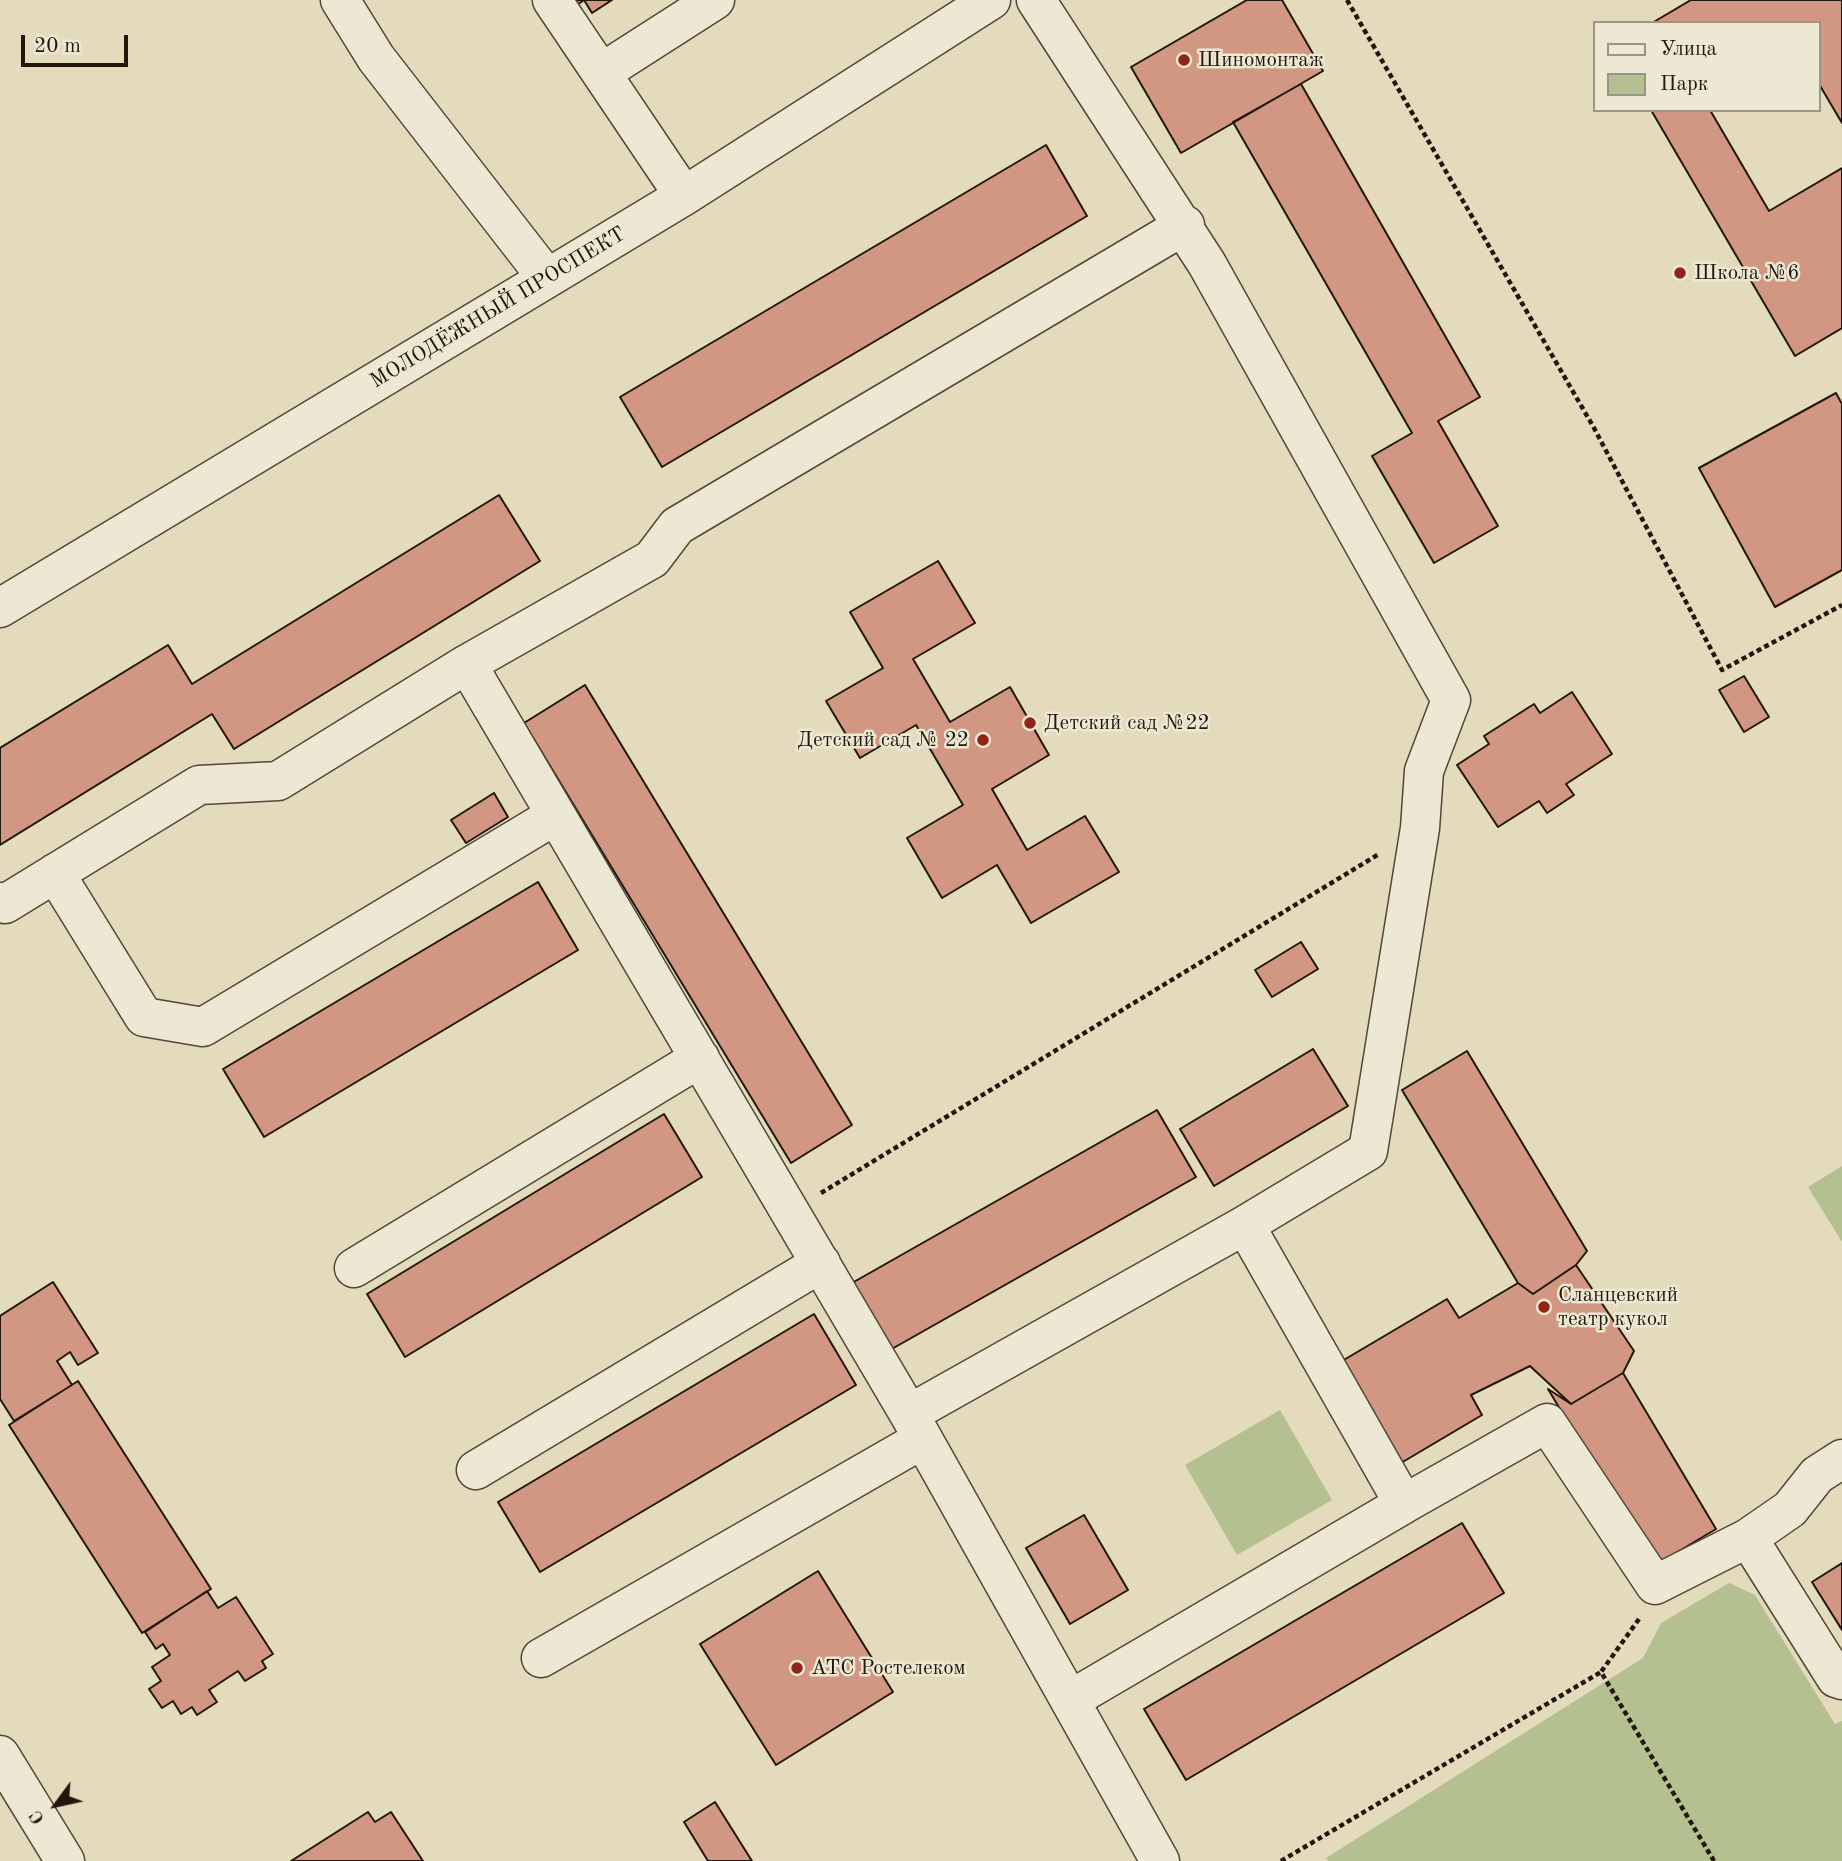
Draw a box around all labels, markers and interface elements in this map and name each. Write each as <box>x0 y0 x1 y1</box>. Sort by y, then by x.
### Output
scale bar <box>24 21 131 65</box>
legend <box>1594 21 1821 112</box>
text: 20 m <box>34 36 81 57</box>
text: Улица <box>1660 39 1717 60</box>
place label: Шиномонтаж <box>1198 47 1324 73</box>
marker: Шиномонтаж <box>1176 52 1192 68</box>
text: Парк <box>1660 74 1708 95</box>
street label: МОЛОДЁЖНЫЙ ПРОСПЕКТ <box>366 222 630 394</box>
place label: Школа №6 <box>1694 260 1800 286</box>
marker: Школа №6 <box>1672 265 1688 281</box>
place label: Детский сад №22 <box>1044 710 1210 736</box>
marker: Детский сад №22 <box>1022 715 1038 731</box>
place label: Детский сад № 22 <box>797 727 969 753</box>
marker: Детский сад № 22 <box>975 732 991 748</box>
place label: Сланцевский театр кукол <box>1558 1282 1678 1332</box>
marker: Сланцевский театр кукол <box>1536 1299 1552 1315</box>
place label: АТС Ростелеком <box>811 1655 966 1681</box>
marker: АТС Ростелеком <box>789 1660 805 1676</box>
north arrow <box>21 1770 91 1840</box>
text: С <box>27 1806 49 1827</box>

